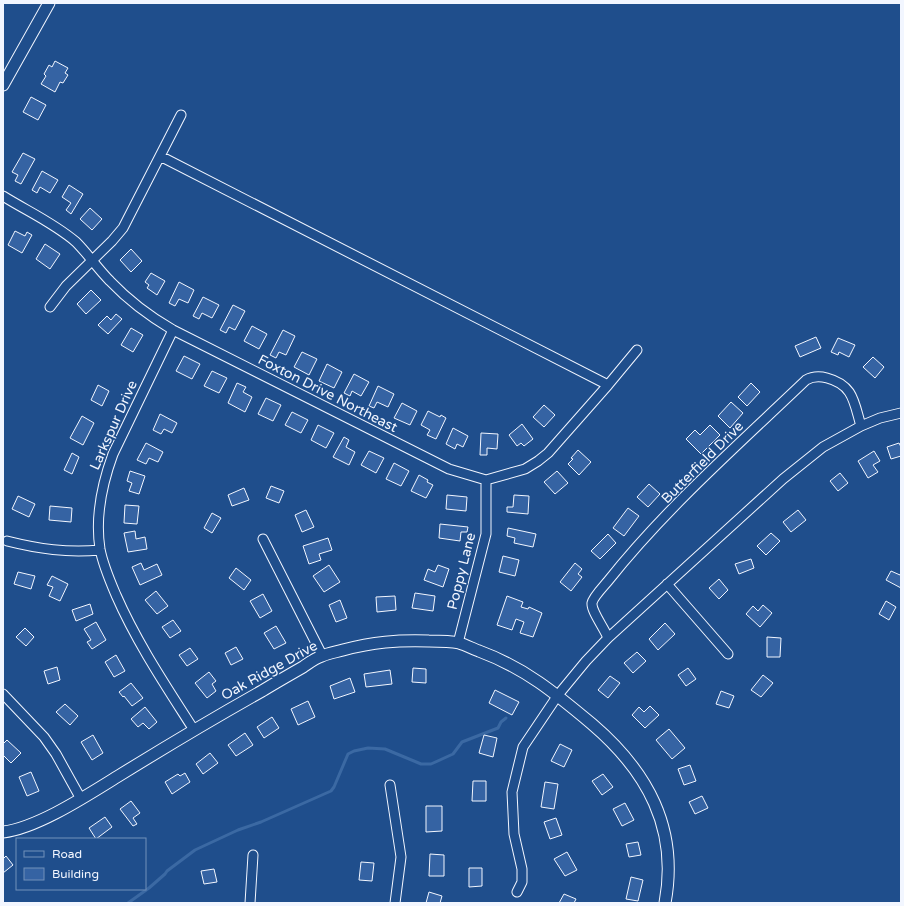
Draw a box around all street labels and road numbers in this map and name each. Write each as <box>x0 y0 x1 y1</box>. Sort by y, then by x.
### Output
street label: Foxton Drive Northeast <box>255 351 401 436</box>
street label: Larkspur Drive <box>86 378 141 473</box>
street label: Butterfield Drive <box>658 418 747 507</box>
street label: Poppy Lane <box>444 531 479 611</box>
street label: Oak Ridge Drive <box>218 637 320 704</box>

